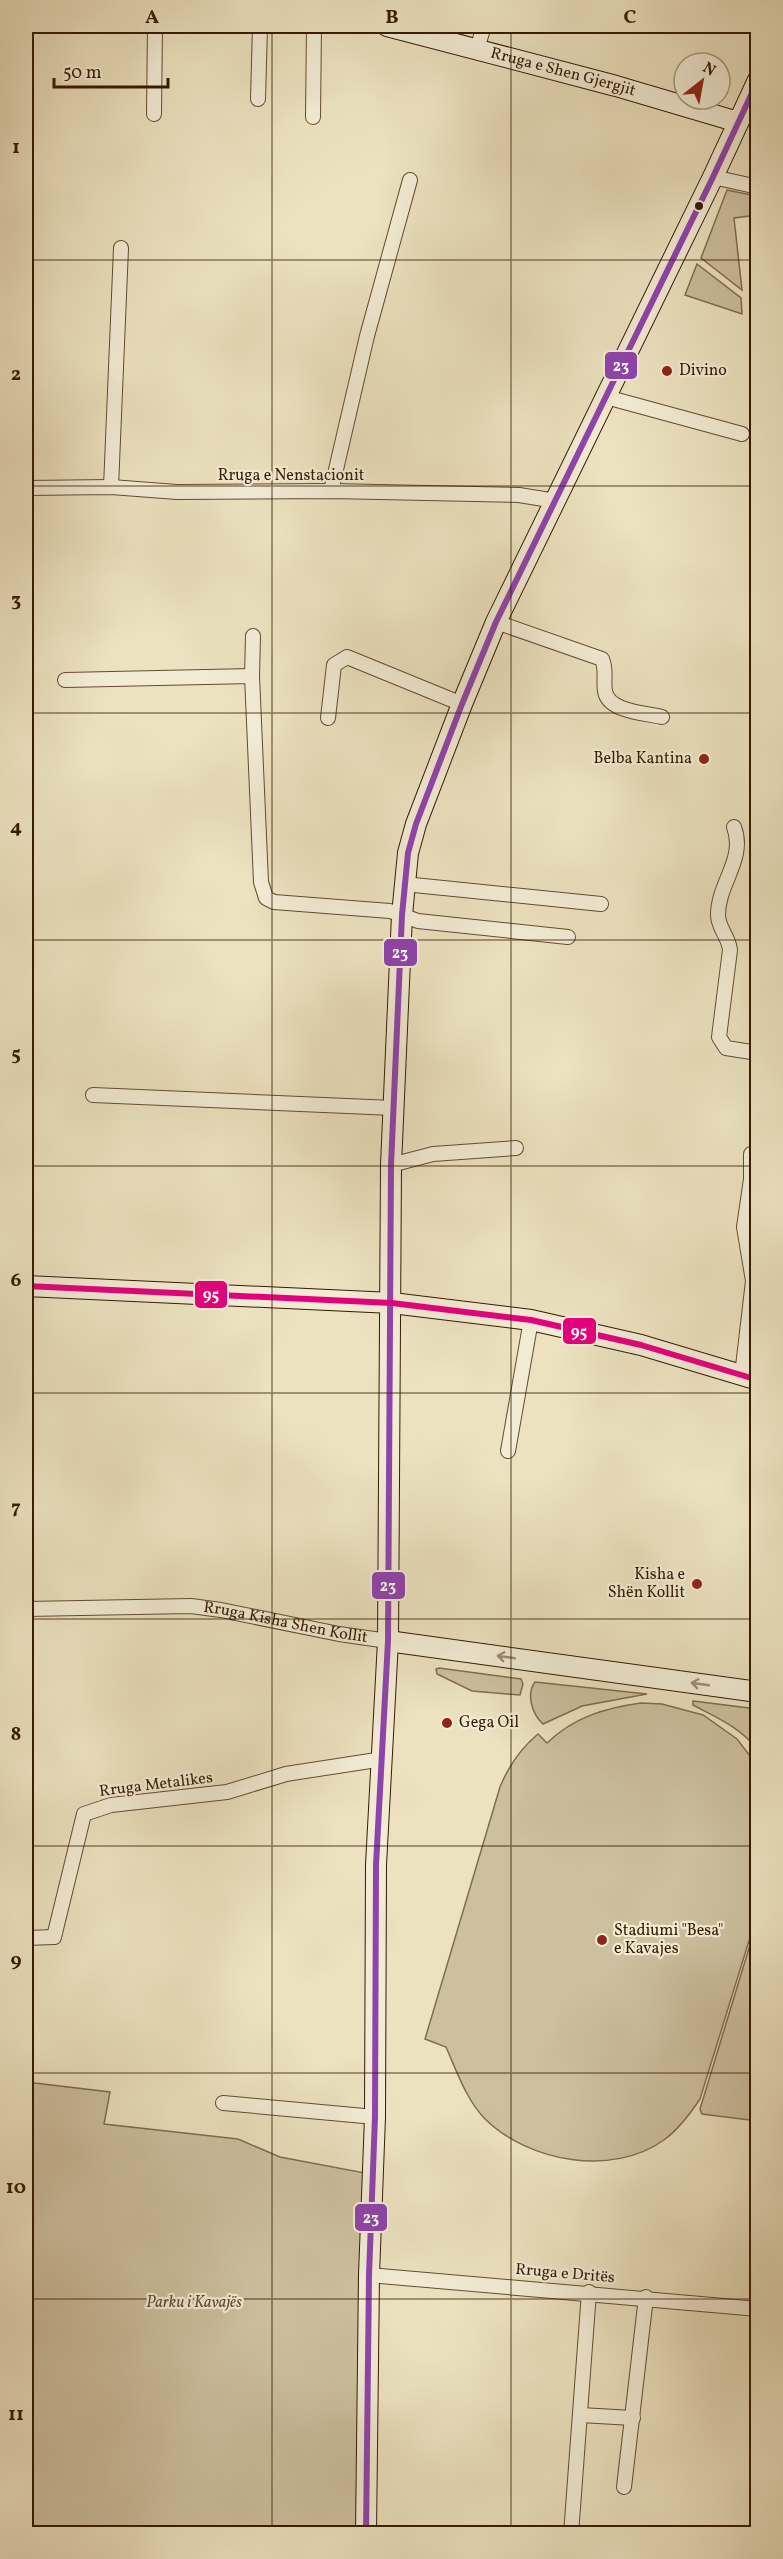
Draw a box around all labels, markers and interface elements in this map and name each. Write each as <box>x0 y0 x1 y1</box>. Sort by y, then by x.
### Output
text: A <box>145 4 159 32</box>
text: B <box>385 4 399 32</box>
text: C <box>624 4 637 32</box>
street label: Rruga e Shen Gjergjit <box>488 43 639 102</box>
scale bar <box>54 51 168 89</box>
north arrow <box>672 51 732 111</box>
text: N <box>698 57 720 82</box>
text: 50 m <box>63 61 102 86</box>
text: 1 <box>12 134 20 162</box>
unlabelled marker <box>693 200 705 212</box>
line badge: 23 <box>604 351 638 380</box>
text: 23 <box>613 356 629 378</box>
place label: Divino <box>679 360 727 382</box>
text: 2 <box>11 361 21 389</box>
marker: Divino <box>660 364 674 378</box>
street label: Rruga e Nenstacionit <box>218 465 365 487</box>
text: 3 <box>11 587 21 615</box>
place label: Belba Kantina <box>593 748 692 770</box>
marker: Belba Kantina <box>697 752 711 766</box>
text: 4 <box>10 814 22 842</box>
line badge: 23 <box>383 938 418 967</box>
text: 23 <box>392 943 408 965</box>
text: 5 <box>11 1041 21 1069</box>
text: 6 <box>11 1267 22 1295</box>
line badge: 95 <box>194 1280 228 1309</box>
text: 95 <box>203 1285 220 1307</box>
line badge: 95 <box>562 1317 597 1345</box>
text: 95 <box>571 1322 588 1344</box>
text: 7 <box>11 1494 21 1522</box>
place label: Kisha e Shën Kollit <box>608 1564 685 1604</box>
line badge: 23 <box>371 1571 406 1600</box>
text: 23 <box>380 1576 396 1598</box>
marker: Kisha e Shën Kollit <box>690 1577 704 1591</box>
street label: Rruga Kisha Shen Kollit <box>202 1597 369 1649</box>
one-way arrow <box>497 1652 517 1663</box>
one-way arrow <box>690 1679 710 1690</box>
place label: Gega Oil <box>459 1712 519 1734</box>
marker: Gega Oil <box>440 1716 454 1730</box>
text: 8 <box>11 1721 21 1749</box>
street label: Rruga Metalikes <box>98 1767 214 1803</box>
place label: Stadiumi "Besa" e Kavajes <box>614 1920 724 1960</box>
marker: Stadiumi "Besa" e Kavajes <box>595 1933 609 1947</box>
text: 9 <box>10 1947 22 1975</box>
text: 10 <box>6 2174 26 2202</box>
line badge: 23 <box>354 2203 388 2232</box>
text: 23 <box>363 2208 379 2230</box>
street label: Rruga e Dritës <box>514 2259 616 2289</box>
park label: Parku i Kavajës <box>146 2292 242 2314</box>
text: 11 <box>8 2401 24 2429</box>

